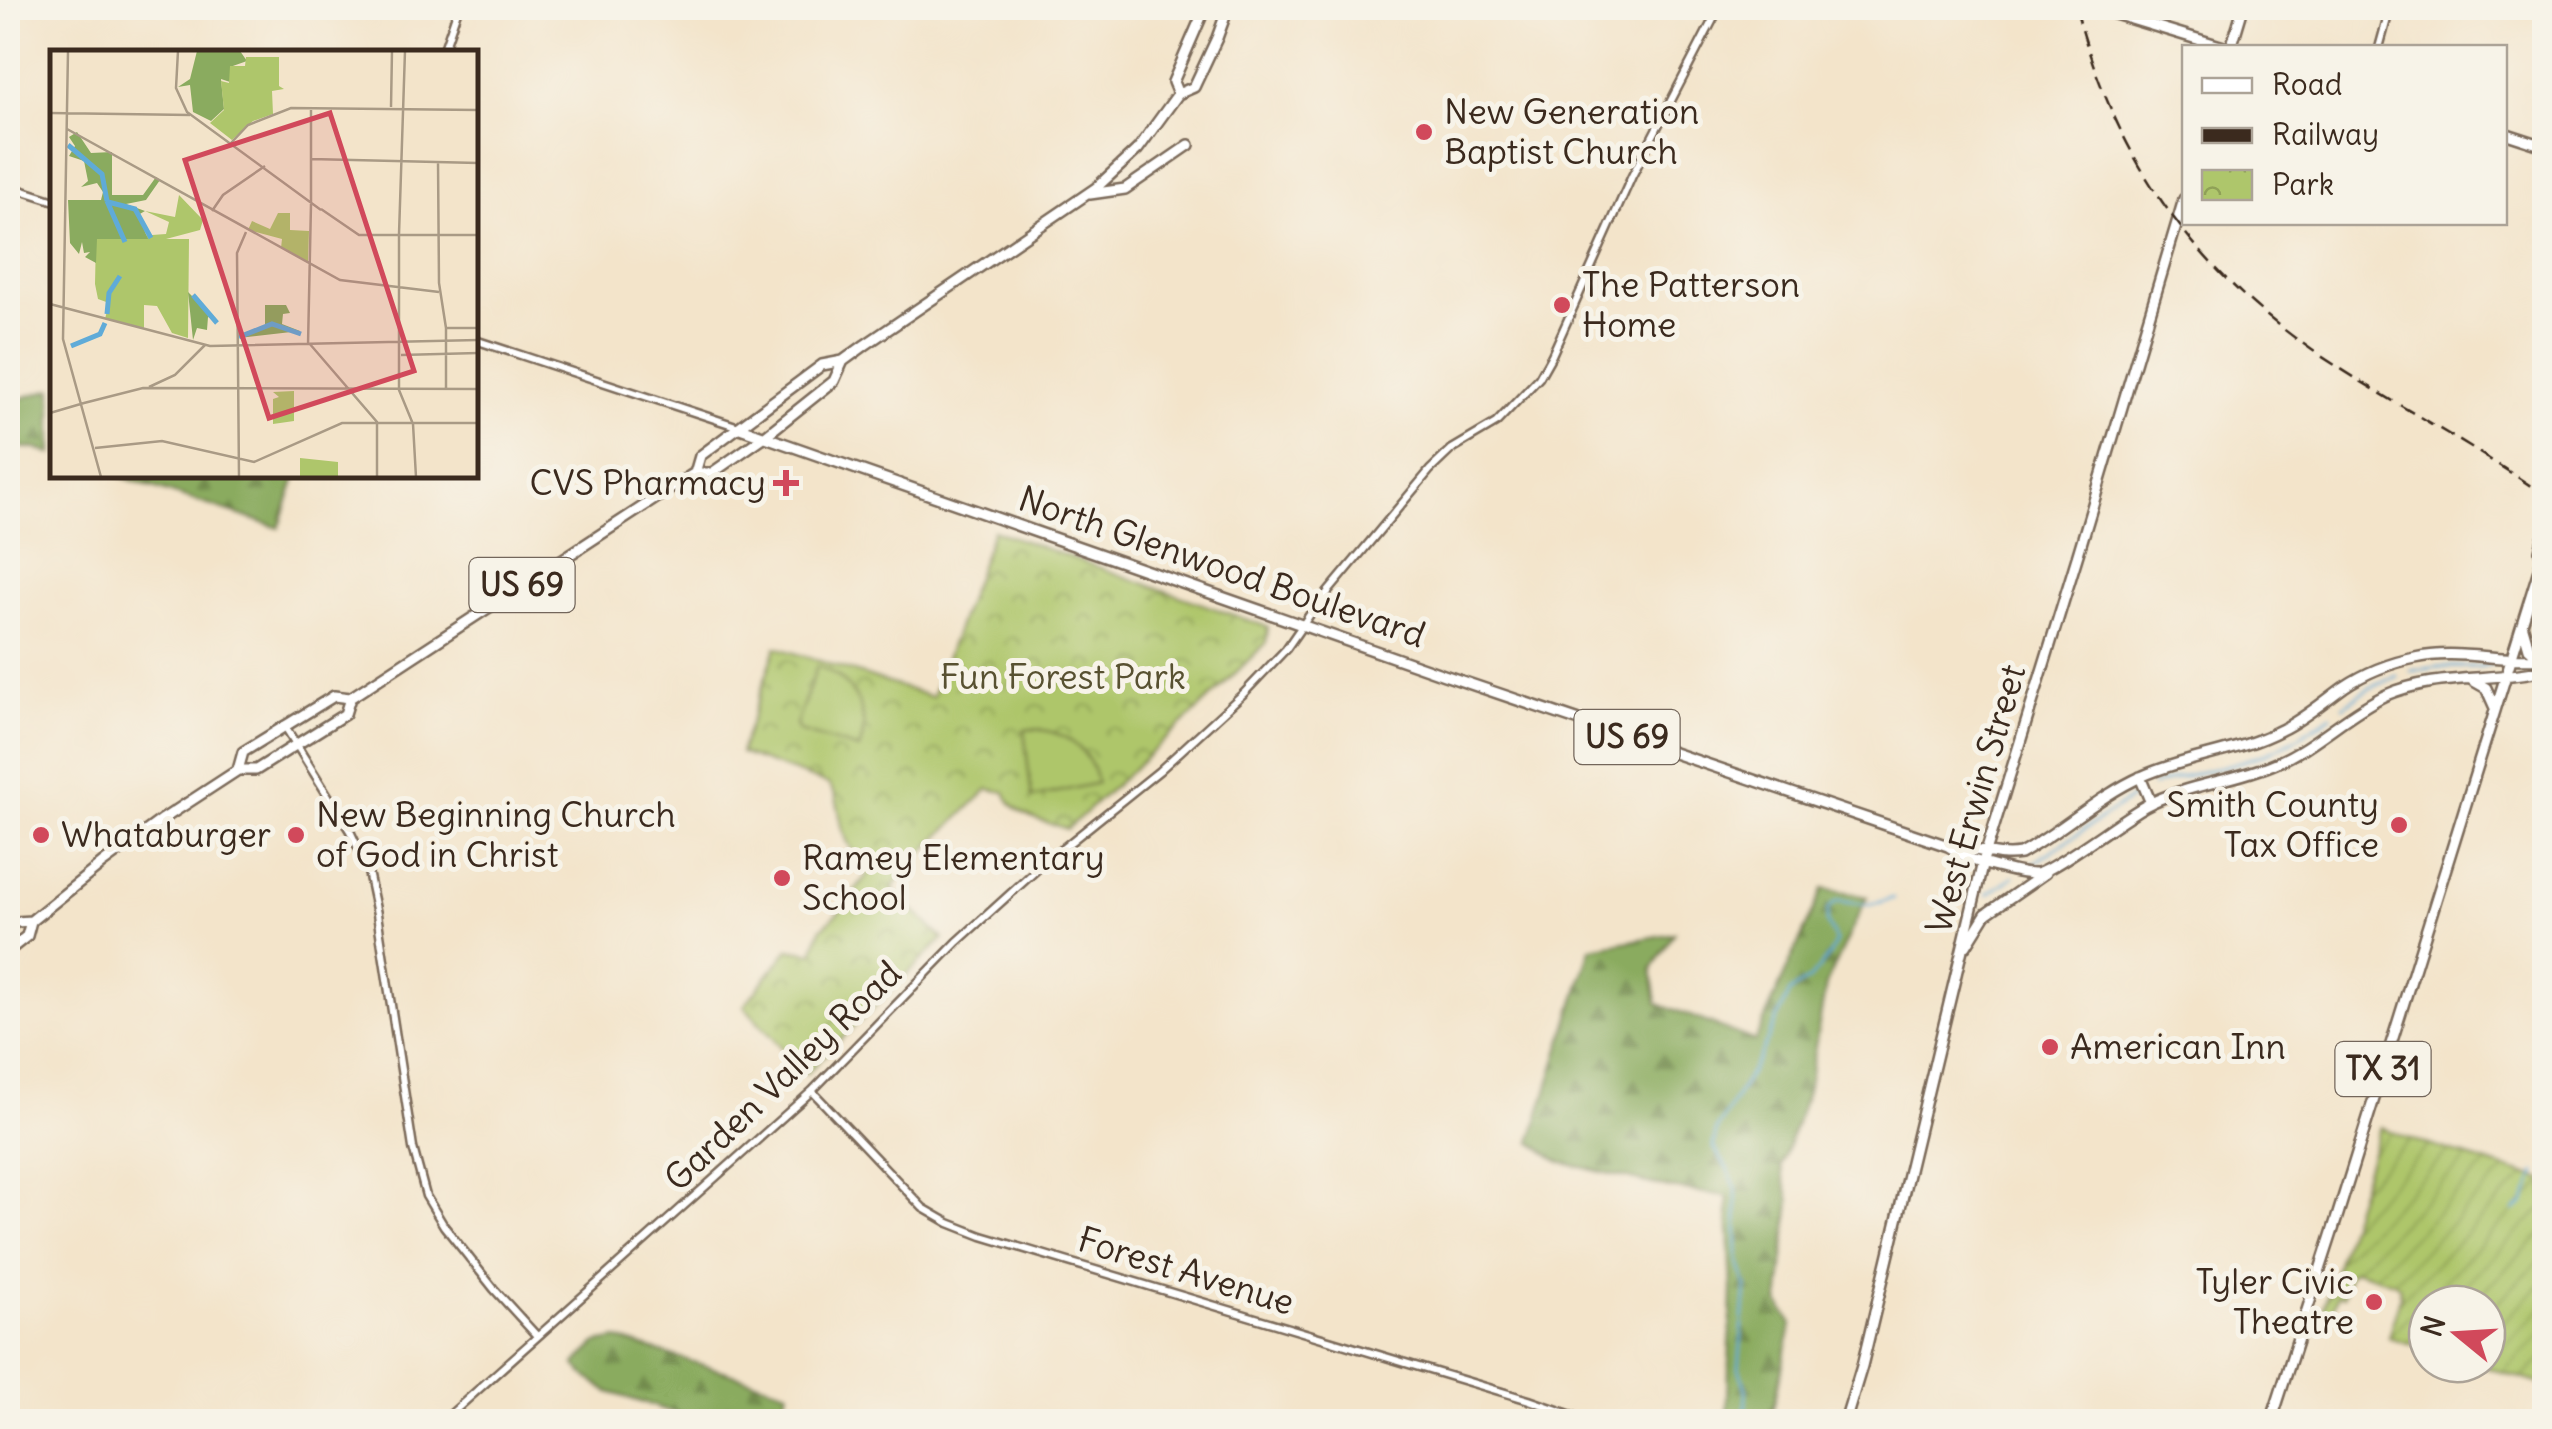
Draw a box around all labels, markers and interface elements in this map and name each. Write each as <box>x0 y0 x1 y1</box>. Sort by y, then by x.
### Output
legend <box>2182 45 2507 225</box>
inset map <box>50 50 478 478</box>
text: Road <box>2272 65 2342 103</box>
place label: New Generation Baptist Church <box>1444 89 1699 173</box>
text: Railway <box>2272 115 2379 153</box>
marker: New Generation Baptist Church <box>1413 121 1435 143</box>
text: Park <box>2272 165 2334 203</box>
place label: The Patterson Home <box>1582 262 1800 346</box>
marker: The Patterson Home <box>1551 294 1573 316</box>
place label: CVS Pharmacy <box>530 460 766 504</box>
marker: CVS Pharmacy <box>775 472 797 494</box>
street label: North Glenwood Boulevard <box>1013 476 1431 656</box>
road number: US 69 <box>470 558 574 612</box>
park label: Fun Forest Park <box>940 654 1186 698</box>
street label: West Erwin Street <box>1916 659 2034 938</box>
road number: US 69 <box>1574 710 1680 764</box>
place label: Smith County Tax Office <box>2166 782 2379 866</box>
place label: New Beginning Church of God in Christ <box>316 792 676 876</box>
place label: Whataburger <box>61 812 271 856</box>
marker: Smith County Tax Office <box>2388 814 2410 836</box>
marker: Whataburger <box>30 824 52 846</box>
marker: New Beginning Church of God in Christ <box>285 824 307 846</box>
place label: Ramey Elementary School <box>802 835 1105 919</box>
marker: Ramey Elementary School <box>771 867 793 889</box>
street label: Garden Valley Road <box>655 951 910 1200</box>
place label: American Inn <box>2070 1024 2286 1068</box>
marker: American Inn <box>2039 1036 2061 1058</box>
road number: TX 31 <box>2336 1042 2430 1096</box>
street label: Forest Avenue <box>1073 1216 1300 1324</box>
place label: Tyler Civic Theatre <box>2195 1259 2354 1343</box>
north arrow <box>2407 1284 2507 1384</box>
marker: Tyler Civic Theatre <box>2363 1291 2385 1313</box>
text: N <box>2413 1312 2453 1341</box>

